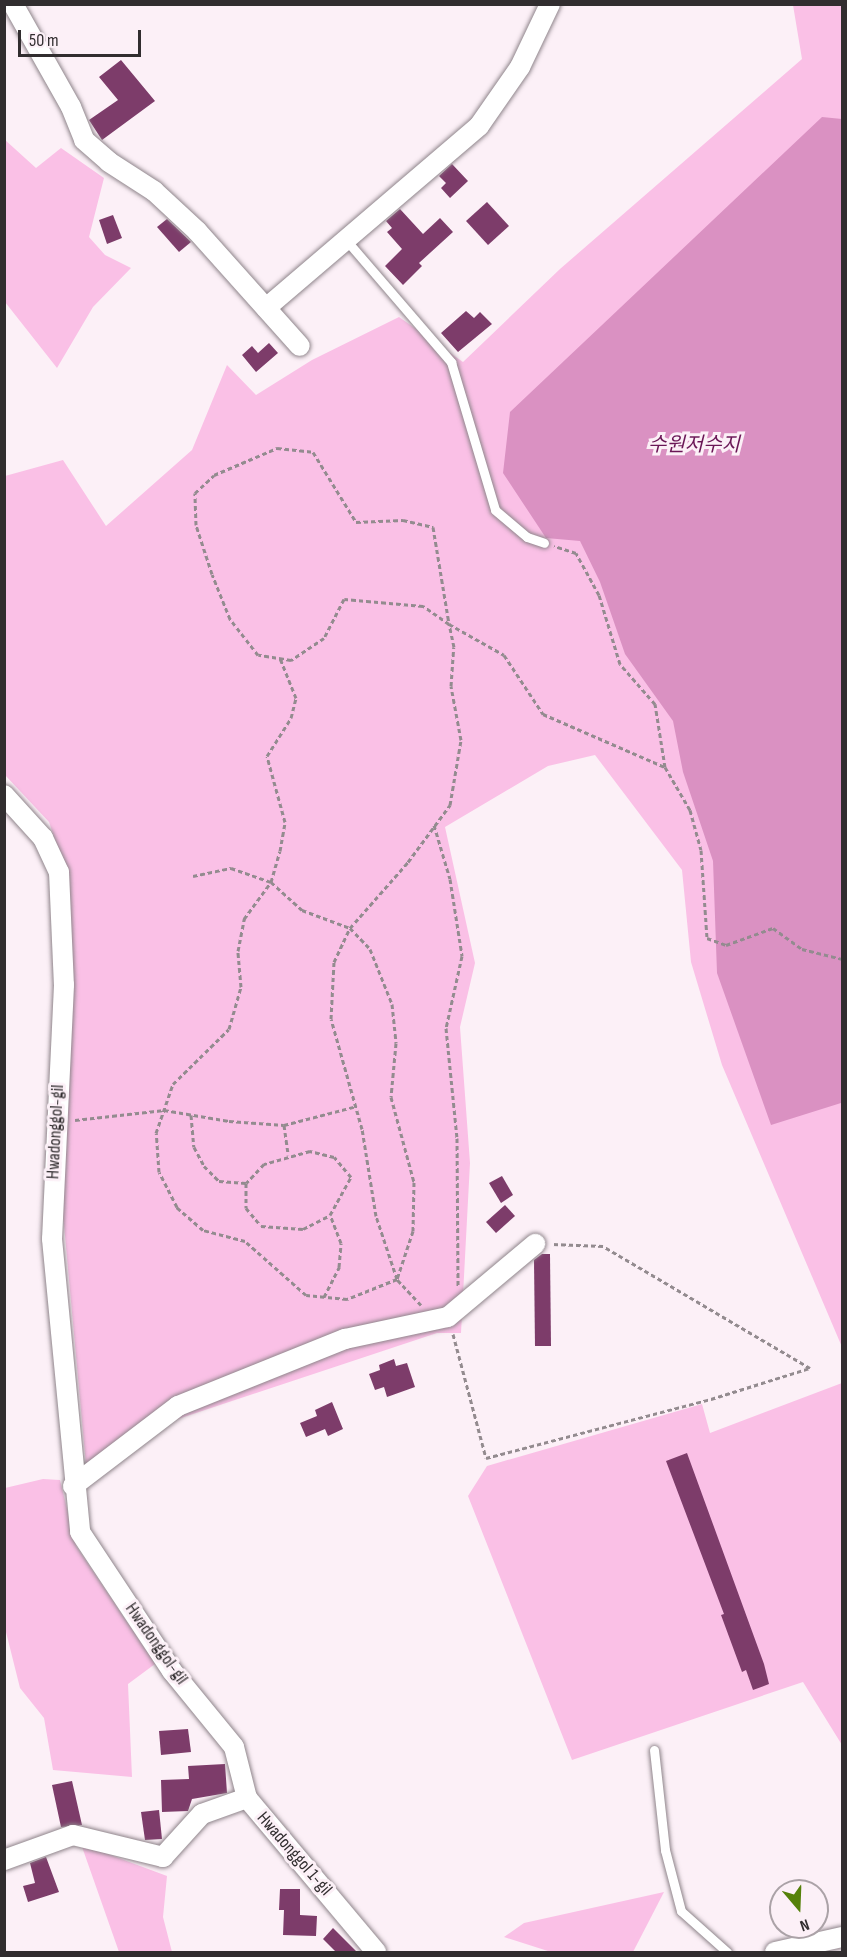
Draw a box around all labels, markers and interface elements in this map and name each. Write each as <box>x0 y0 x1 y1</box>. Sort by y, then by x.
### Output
scale bar <box>21 18 144 56</box>
text: 50 m <box>29 30 59 51</box>
water label: 수원저수지 <box>648 433 740 457</box>
street label: Hwadonggol-gil <box>43 1084 69 1180</box>
street label: Hwadonggol-gil <box>120 1599 192 1689</box>
street label: Hwadonggol 1-gil <box>252 1808 336 1900</box>
north arrow <box>769 1879 829 1939</box>
text: N <box>797 1914 812 1935</box>

